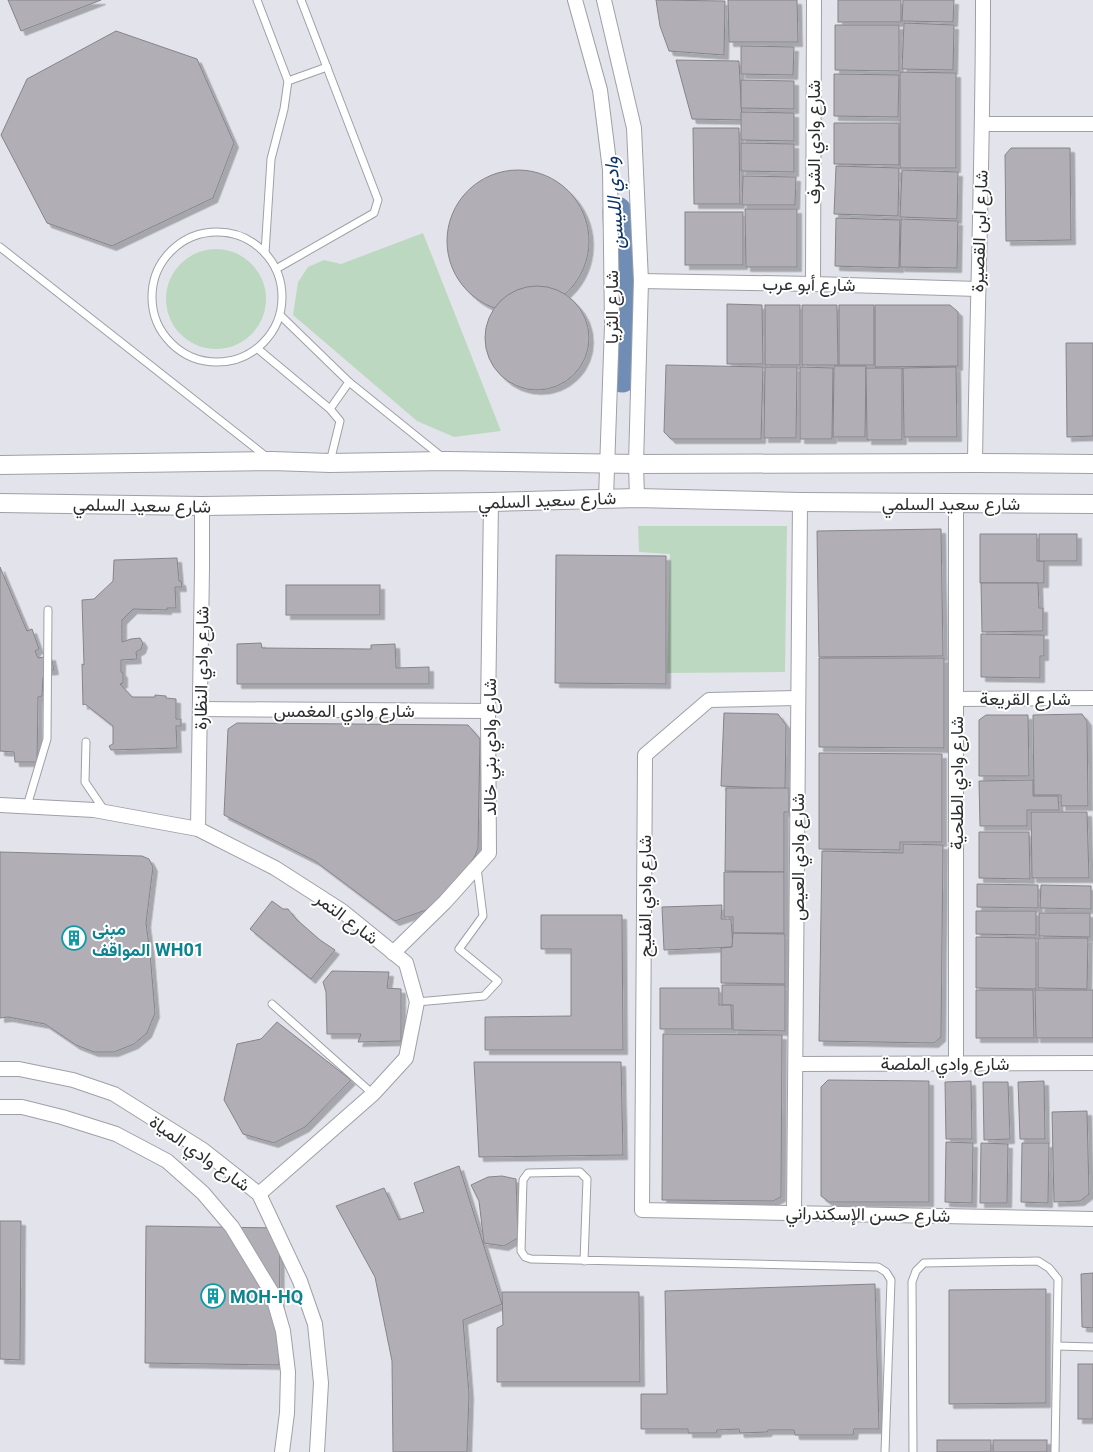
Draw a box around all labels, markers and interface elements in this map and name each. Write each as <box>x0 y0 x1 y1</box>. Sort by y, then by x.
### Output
street label: شارع وادي الشرف <box>803 80 829 204</box>
water label: وادي الليسن <box>599 155 633 250</box>
street label: شارع ابن القصيرة <box>966 169 994 293</box>
street label: شارع الثريا <box>601 270 624 344</box>
street label: شارع أبو عرب <box>762 273 856 297</box>
street label: شارع سعيد السلمي <box>478 487 617 518</box>
street label: شارع سعيد السلمي <box>73 493 211 522</box>
street label: شارع سعيد السلمي <box>882 493 1020 519</box>
street label: شارع وادي النظارة <box>189 606 218 730</box>
street label: شارع وادي بني خالد <box>479 678 505 816</box>
street label: شارع القريعة <box>979 688 1071 711</box>
street label: شارع وادي المغمس <box>273 700 415 726</box>
street label: شارع وادي الطلحية <box>946 716 972 850</box>
street label: شارع وادي العيص <box>787 793 813 921</box>
street label: شارع وادي الفليح <box>634 835 660 957</box>
street label: شارع التمر <box>309 887 383 950</box>
place label: مبنى المواقف WH01 <box>92 918 204 961</box>
building icon: مبنى المواقف WH01 <box>61 925 87 951</box>
street label: شارع وادي الملصة <box>881 1053 1009 1079</box>
street label: شارع وادي المياة <box>143 1111 254 1200</box>
street label: شارع حسن الإسكندراني <box>785 1202 951 1231</box>
building icon: MOH-HQ <box>200 1283 226 1309</box>
place label: MOH-HQ <box>230 1286 303 1307</box>

